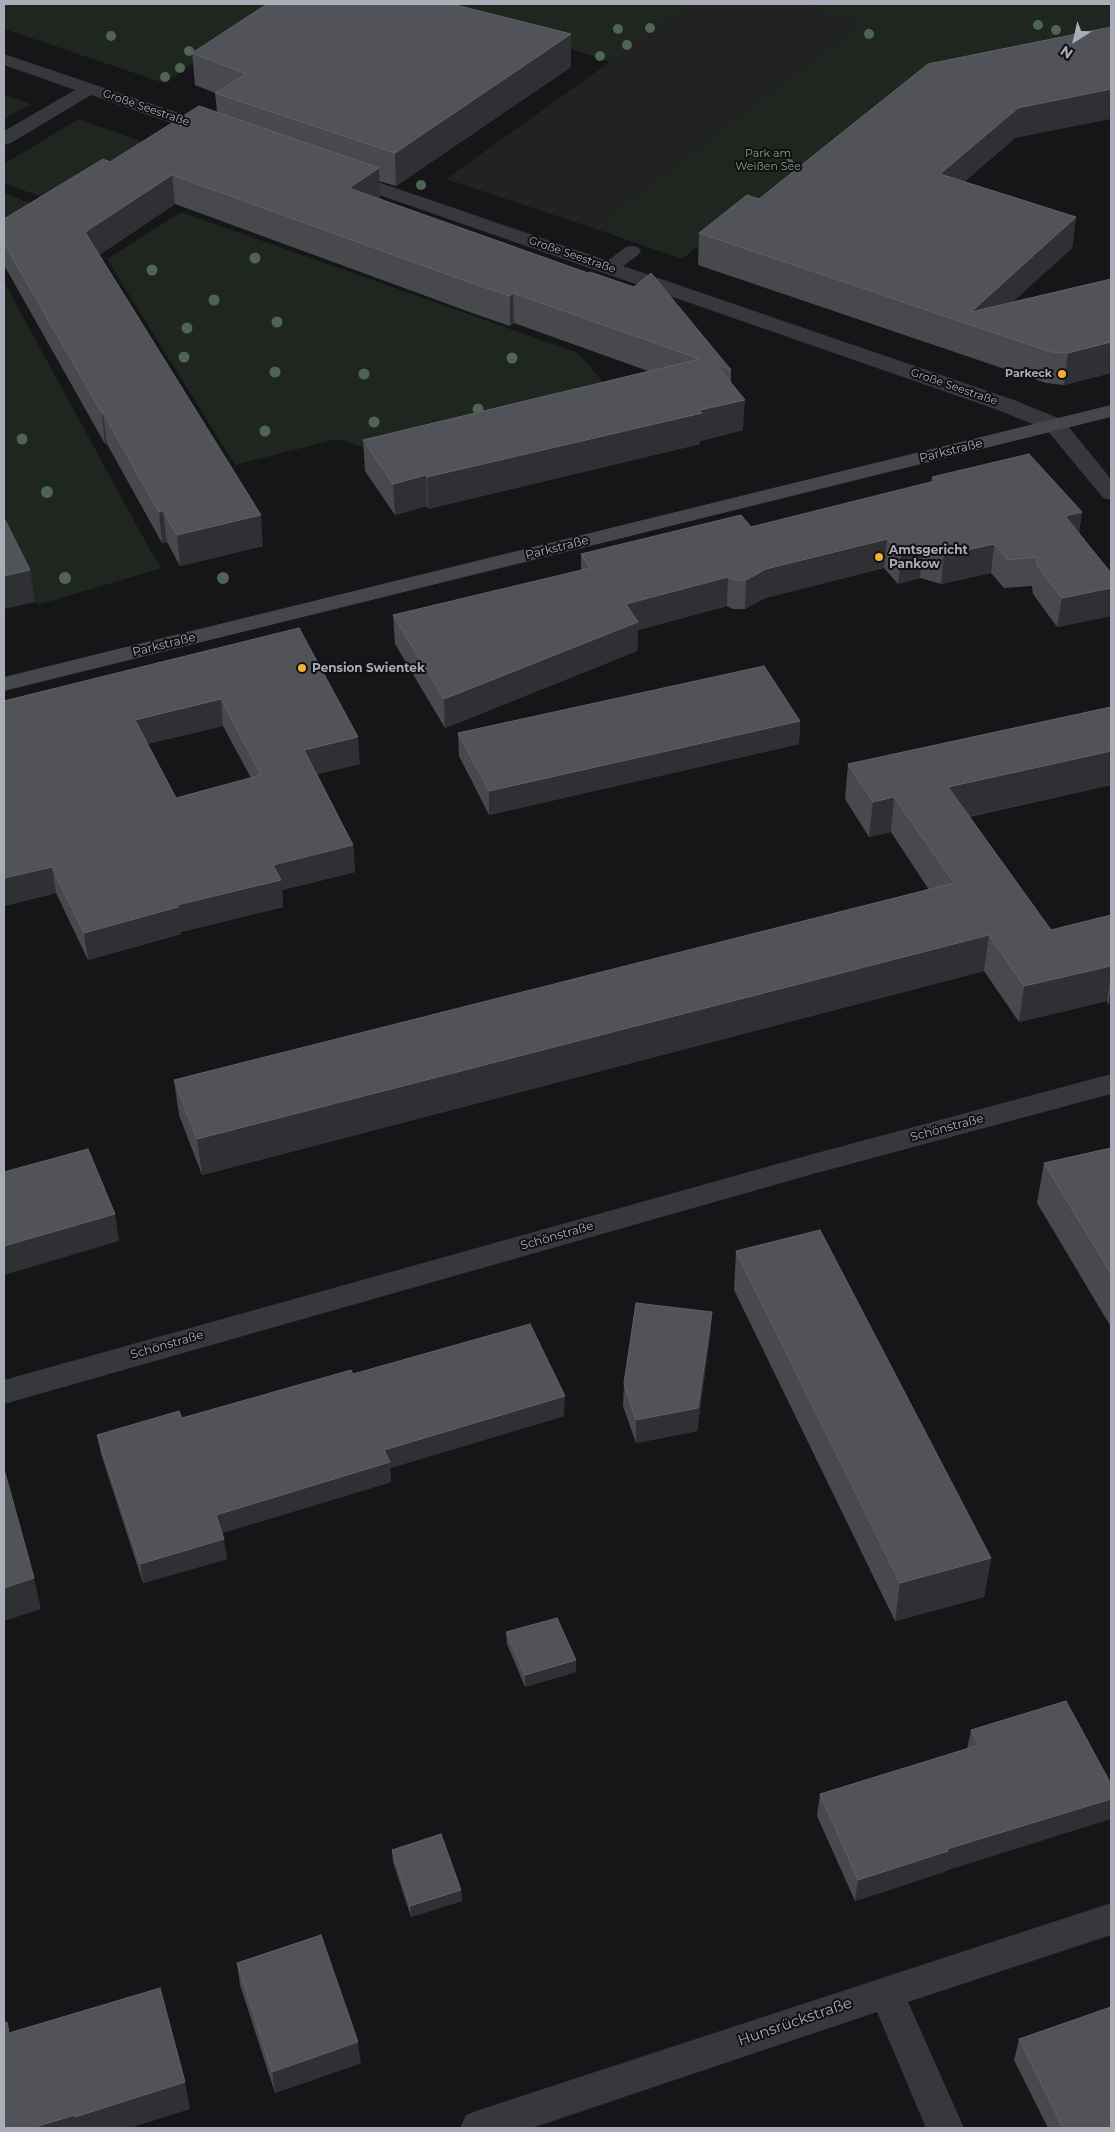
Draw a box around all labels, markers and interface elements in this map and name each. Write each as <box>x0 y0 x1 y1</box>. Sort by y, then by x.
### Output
north arrow <box>1050 15 1100 65</box>
text: N <box>1057 42 1076 63</box>
street label: Große Seestraße <box>101 87 191 129</box>
park label: Park am Weißen See <box>735 147 801 173</box>
street label: Große Seestraße <box>527 234 617 276</box>
street label: Große Seestraße <box>909 366 999 408</box>
place label: Parkeck <box>1005 367 1052 381</box>
marker: Parkeck <box>1056 368 1068 380</box>
street label: Parkstraße <box>918 436 984 466</box>
street label: Parkstraße <box>524 533 590 563</box>
place label: Amtsgericht Pankow <box>889 543 968 571</box>
marker: Amtsgericht Pankow <box>873 551 885 563</box>
street label: Parkstraße <box>131 630 197 660</box>
place label: Pension Swientek <box>312 661 425 675</box>
marker: Pension Swientek <box>296 662 308 674</box>
street label: Schönstraße <box>909 1111 985 1145</box>
street label: Schönstraße <box>519 1219 595 1253</box>
street label: Schönstraße <box>129 1328 205 1362</box>
street label: Hunsrückstraße <box>736 1994 854 2050</box>

